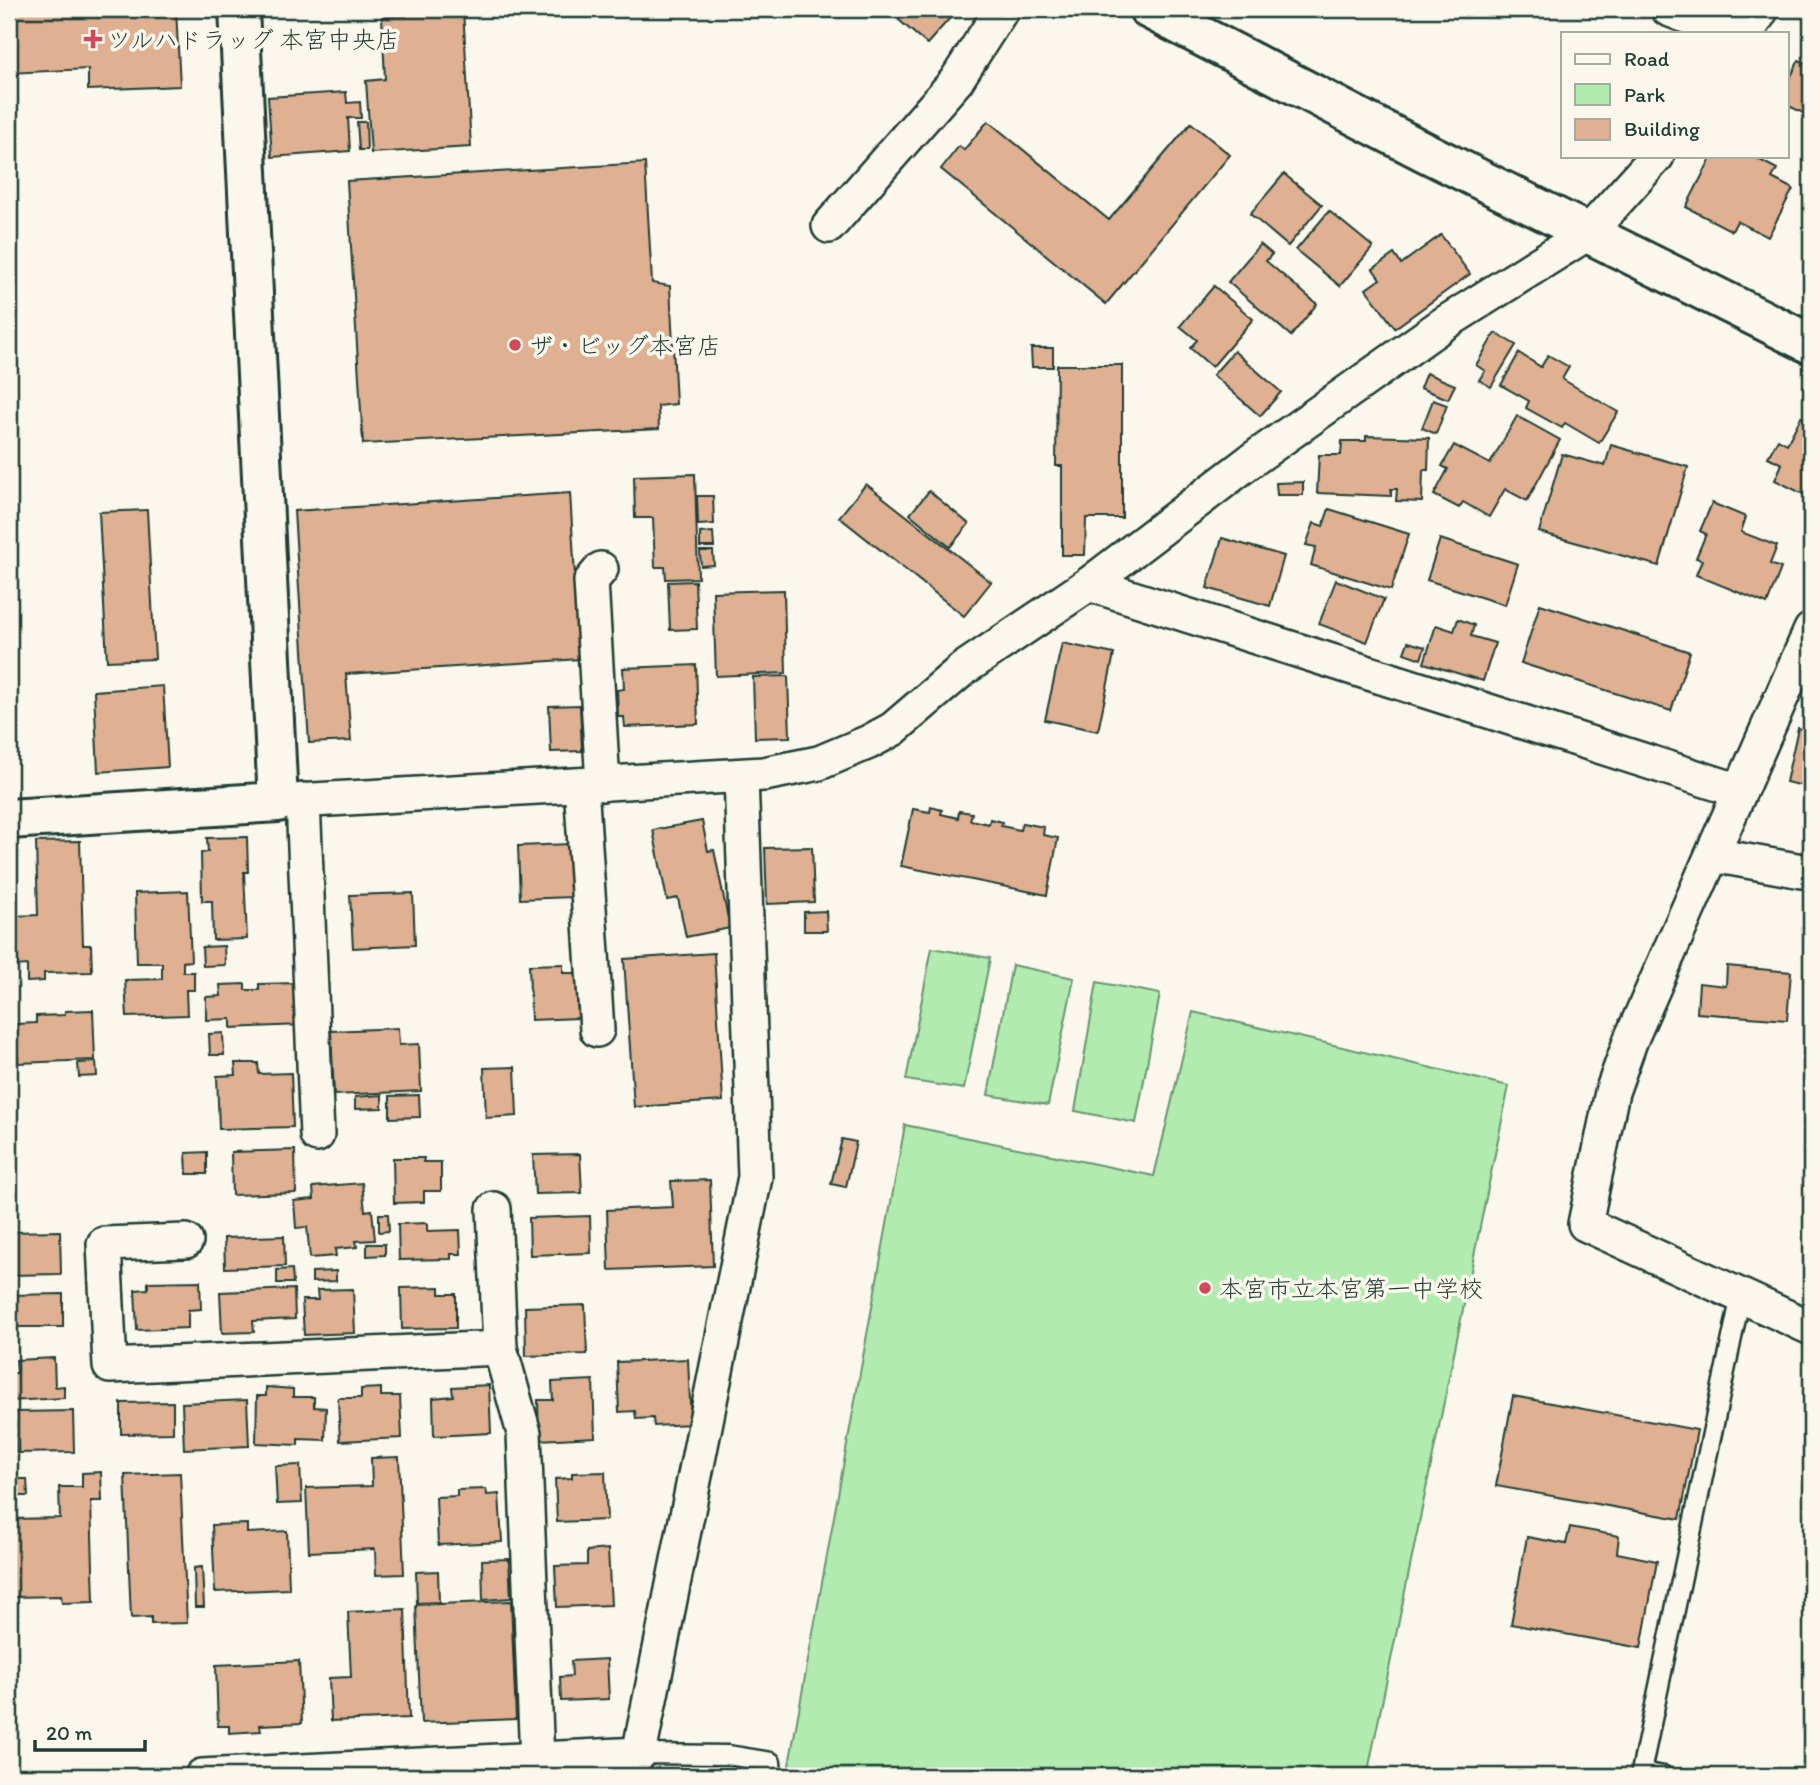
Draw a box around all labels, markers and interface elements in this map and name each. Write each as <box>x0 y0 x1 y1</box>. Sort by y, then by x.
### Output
place label: ツルハドラッグ 本宮中央店 <box>107 25 399 54</box>
marker: ツルハドラッグ 本宮中央店 <box>85 31 101 47</box>
legend <box>1561 32 1788 158</box>
text: Road <box>1624 46 1670 71</box>
text: Park <box>1624 82 1666 107</box>
text: Building <box>1624 116 1700 141</box>
place label: ザ・ビッグ本宮店 <box>529 331 721 360</box>
marker: ザ・ビッグ本宮店 <box>507 337 523 353</box>
place label: 本宮市立本宮第一中学校 <box>1219 1274 1483 1303</box>
marker: 本宮市立本宮第一中学校 <box>1197 1280 1213 1296</box>
scale bar <box>35 1708 145 1752</box>
text: 20 m <box>46 1720 93 1745</box>

